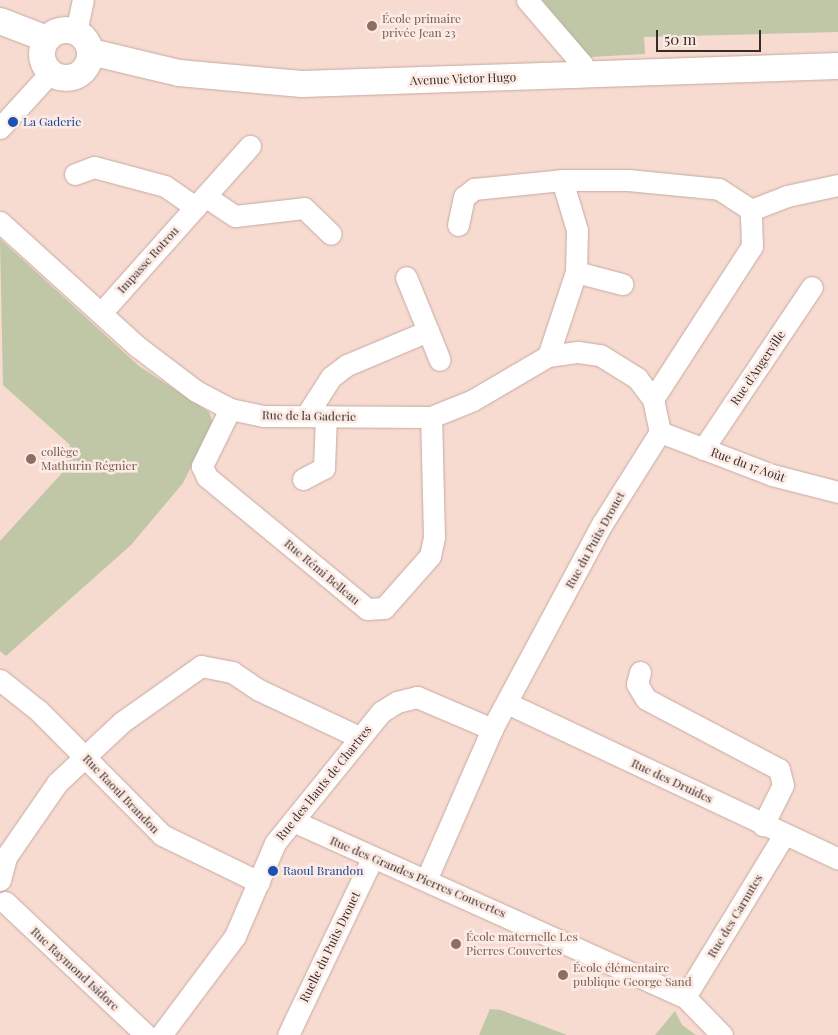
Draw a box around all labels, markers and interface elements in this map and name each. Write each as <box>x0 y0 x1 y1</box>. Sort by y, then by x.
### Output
place label: École primaire privée Jean 23 <box>382 12 461 40</box>
marker: École primaire privée Jean 23 <box>366 20 378 32</box>
scale bar <box>658 20 763 52</box>
text: 50 m <box>664 29 696 49</box>
street label: Avenue Victor Hugo <box>409 70 517 88</box>
place label: La Gaderie <box>23 115 81 129</box>
marker: La Gaderie <box>7 116 19 128</box>
street label: Impasse Rotrou <box>114 224 182 296</box>
street label: Rue d'Angerville <box>728 328 788 408</box>
street label: Rue de la Gaderie <box>262 408 356 424</box>
place label: collège Mathurin Régnier <box>41 445 137 473</box>
street label: Rue du 17 Août <box>709 445 787 485</box>
marker: collège Mathurin Régnier <box>25 453 37 465</box>
street label: Rue du Puits Drouet <box>562 489 628 591</box>
street label: Rue Rémi Belleau <box>281 536 363 608</box>
street label: Rue des Hauts de Chartres <box>273 723 375 843</box>
street label: Rue Raoul Brandon <box>80 752 162 836</box>
street label: Rue des Druides <box>629 756 715 806</box>
street label: Rue des Grandes Pierres Couvertes <box>328 833 508 921</box>
place label: Raoul Brandon <box>283 864 363 878</box>
marker: Raoul Brandon <box>267 865 279 877</box>
street label: Rue des Carnutes <box>704 872 766 960</box>
street label: Ruelle du Puits Drouet <box>297 889 363 1005</box>
street label: Rue Raymond Isidore <box>28 924 122 1014</box>
place label: École maternelle Les Pierres Couvertes <box>466 930 578 958</box>
marker: École maternelle Les Pierres Couvertes <box>450 938 462 950</box>
place label: École élémentaire publique George Sand <box>573 961 692 989</box>
marker: École élémentaire publique George Sand <box>557 969 569 981</box>

